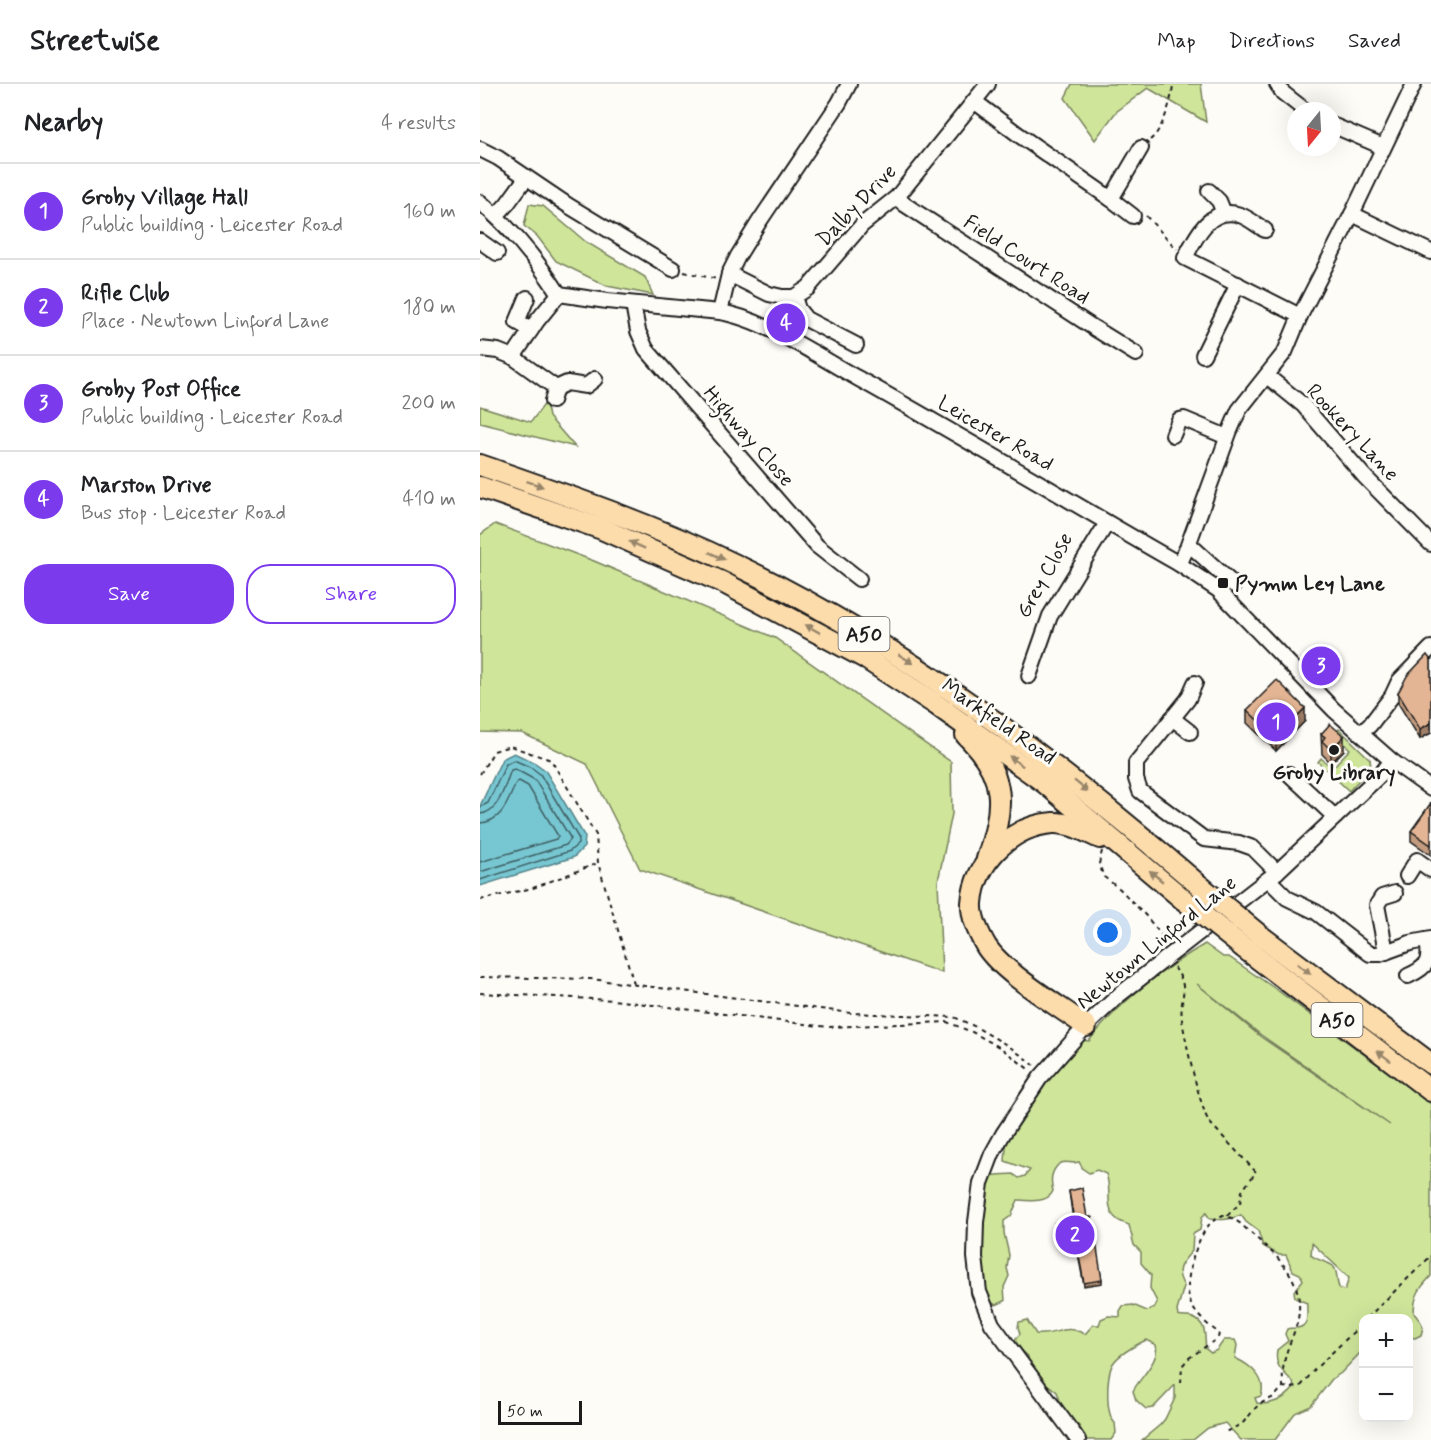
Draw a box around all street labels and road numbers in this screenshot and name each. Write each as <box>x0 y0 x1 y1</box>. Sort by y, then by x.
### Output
street label: Dalby Drive <box>810 158 903 253</box>
street label: Field Court Road <box>958 209 1095 311</box>
street label: Rookery Lane <box>1300 378 1405 488</box>
street label: Highway Close <box>695 380 800 495</box>
street label: Leicester Road <box>932 389 1059 478</box>
street label: Grey Close <box>1010 528 1080 623</box>
road number: A50 <box>838 617 890 651</box>
street label: Markfield Road <box>936 672 1061 772</box>
street label: Newtown Linford Lane <box>1071 869 1244 1018</box>
road number: A50 <box>1312 1003 1362 1037</box>

